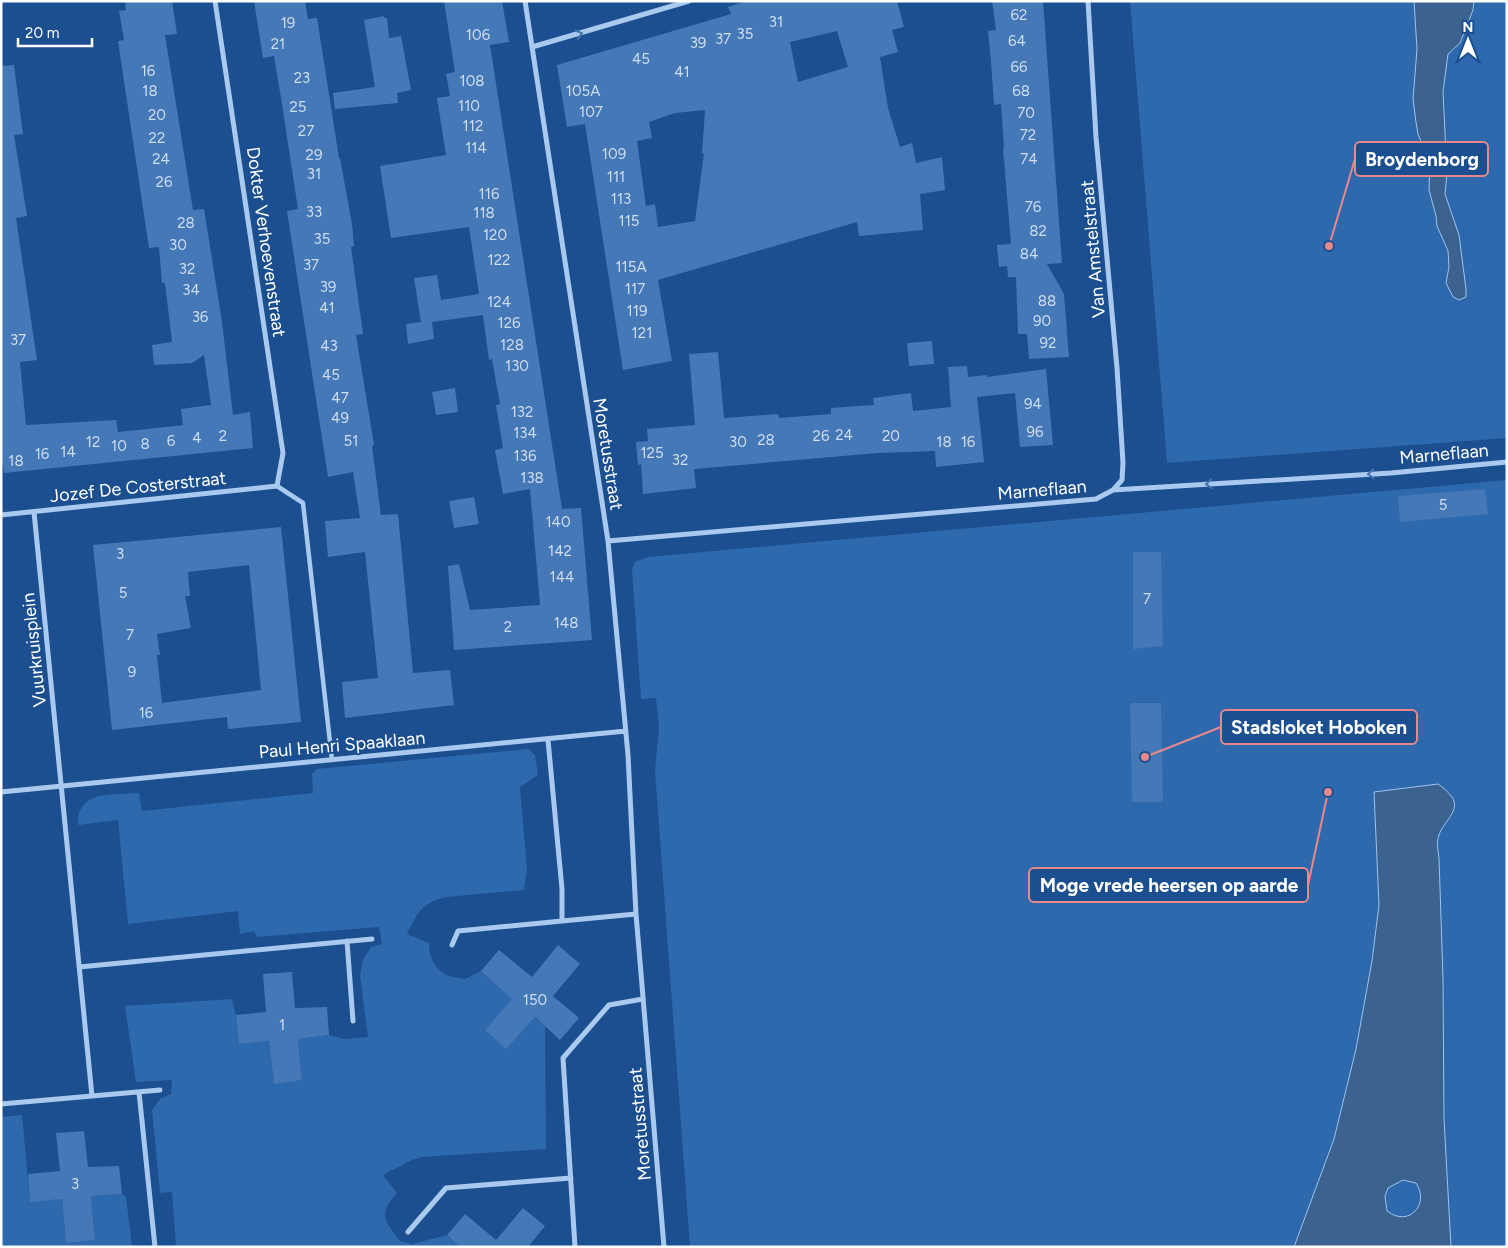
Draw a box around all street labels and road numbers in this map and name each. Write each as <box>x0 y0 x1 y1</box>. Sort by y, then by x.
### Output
street label: Dokter Verhoevenstraat <box>242 145 290 339</box>
street label: Van Amstelstraat <box>1076 179 1110 319</box>
street label: Moretusstraat <box>588 396 628 512</box>
street label: Marneflaan <box>1399 439 1489 469</box>
street label: Jozef De Costerstraat <box>49 467 227 507</box>
street label: Marneflaan <box>997 475 1087 505</box>
street label: Vuurkruisplein <box>17 592 51 708</box>
street label: Paul Henri Spaaklaan <box>258 727 426 763</box>
street label: Moretusstraat <box>624 1066 656 1181</box>

